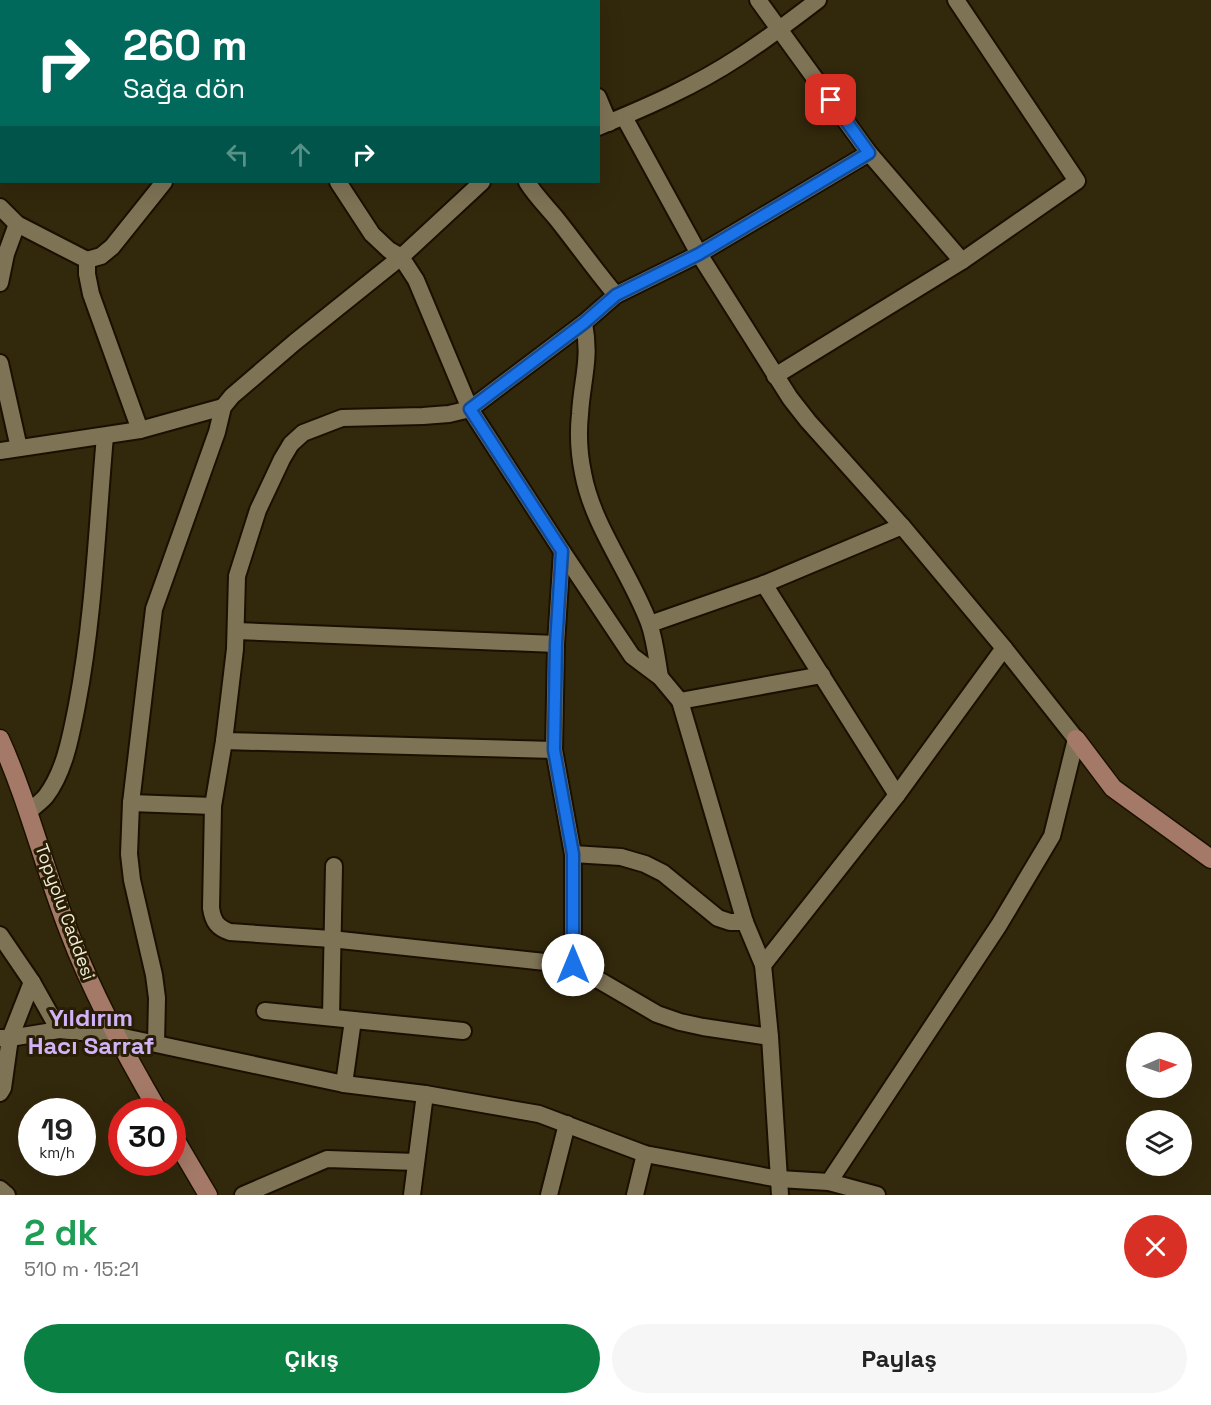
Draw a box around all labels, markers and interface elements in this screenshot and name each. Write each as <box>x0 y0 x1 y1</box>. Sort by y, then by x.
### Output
text: 260 m <box>123 19 248 72</box>
icon: right <box>24 24 102 102</box>
text: Sağa dön <box>123 71 245 106</box>
pin <box>805 74 856 125</box>
icon: arrive <box>814 83 847 116</box>
icon: left <box>221 138 254 171</box>
icon: ahead <box>284 138 317 171</box>
icon: right <box>347 138 380 171</box>
street label: Topyolu Caddesi <box>30 841 101 983</box>
position arrow <box>541 933 605 997</box>
district label: Yıldırım Hacı Sarraf <box>28 1002 154 1061</box>
north arrow <box>1126 1032 1192 1098</box>
map controls <box>1126 1032 1192 1176</box>
speed limit sign: 30 <box>108 1098 186 1176</box>
text: 19 <box>41 1110 73 1149</box>
button: layers <box>1126 1110 1192 1176</box>
text: km/h <box>39 1143 75 1162</box>
text: 2 dk <box>24 1210 98 1256</box>
button: close <box>1124 1215 1187 1278</box>
text: 510 m · 15:21 <box>24 1256 139 1282</box>
button: Çıkış <box>24 1324 600 1393</box>
button: Paylaş <box>612 1324 1187 1393</box>

